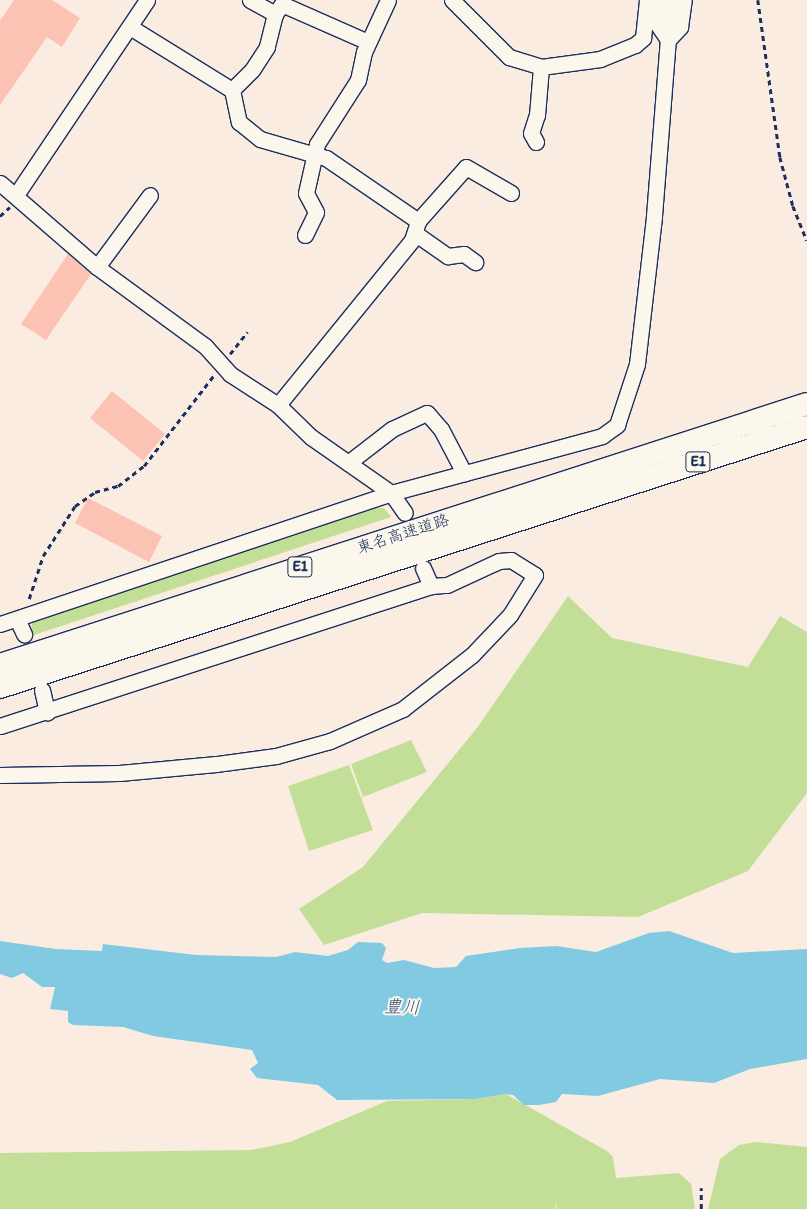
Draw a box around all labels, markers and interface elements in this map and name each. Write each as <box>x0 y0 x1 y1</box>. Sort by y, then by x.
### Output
road number: E1 <box>684 450 712 474</box>
street label: 東名高速道路 <box>354 510 452 558</box>
road number: E1 <box>286 554 314 580</box>
water label: 豊川 <box>384 996 420 1018</box>

